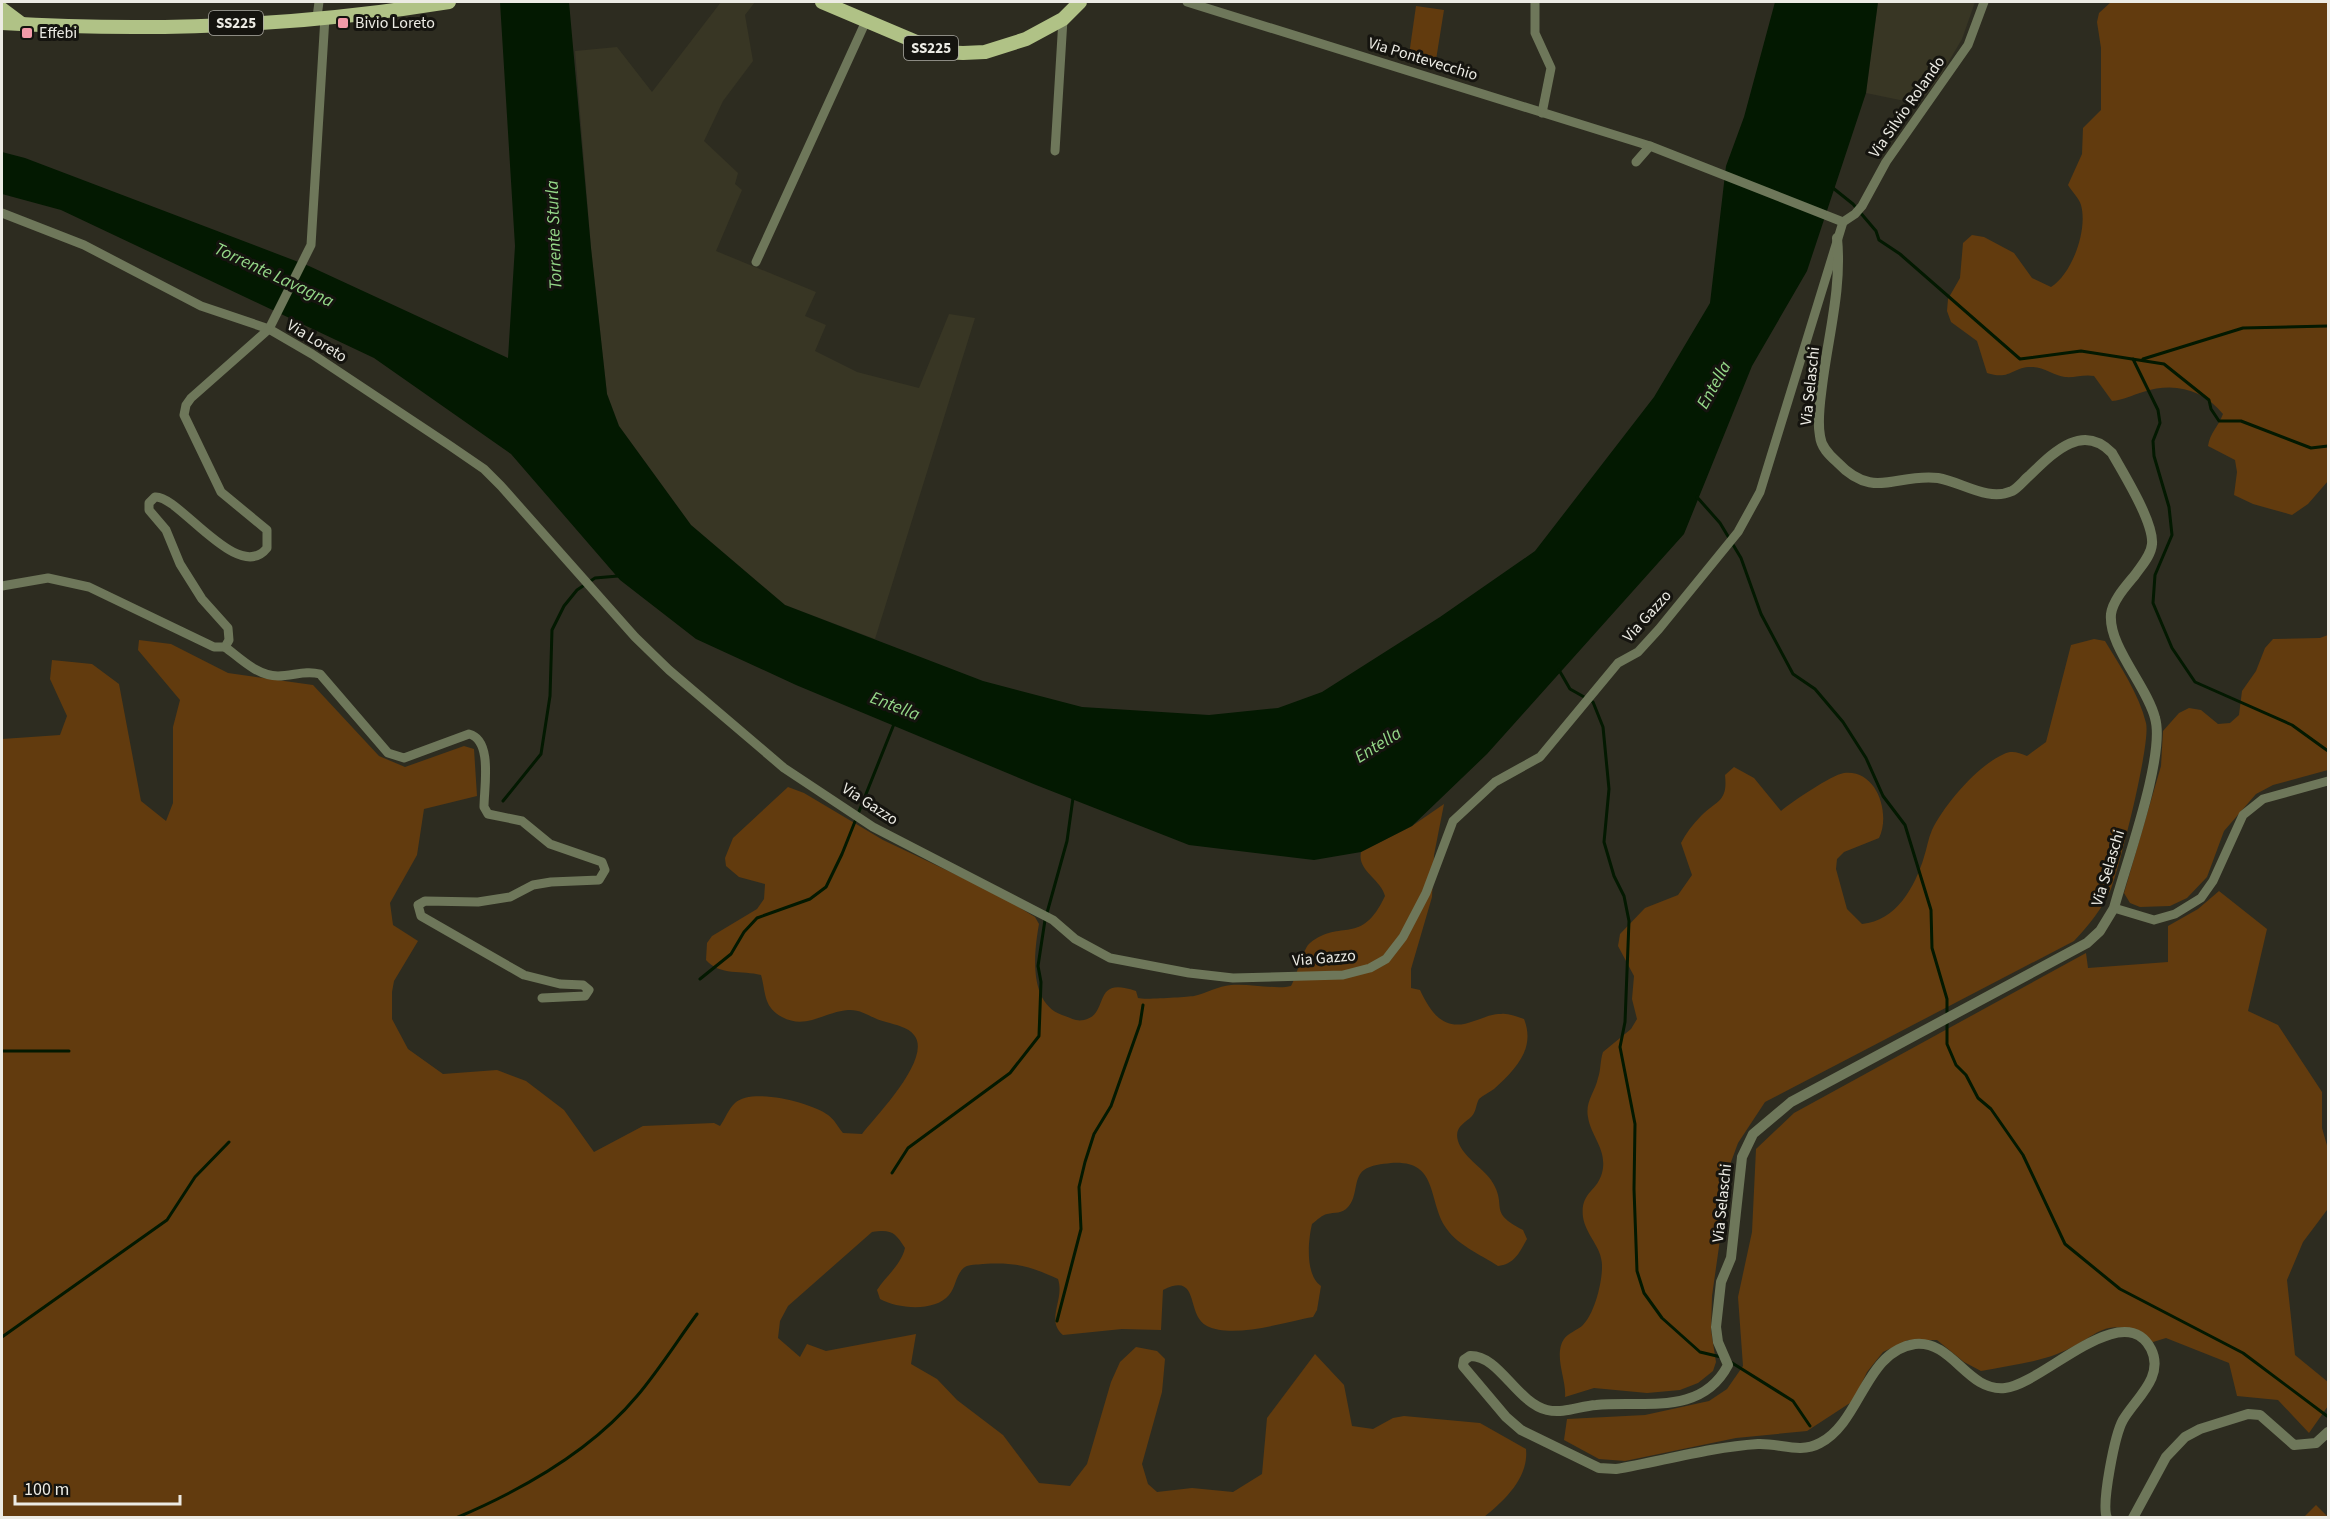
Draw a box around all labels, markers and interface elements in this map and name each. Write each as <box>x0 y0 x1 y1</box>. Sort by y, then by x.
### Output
road number: SS225 <box>209 11 263 35</box>
place label: Bivio Loreto <box>355 12 435 34</box>
marker: Bivio Loreto <box>336 16 350 30</box>
place label: Effebi <box>39 22 77 44</box>
marker: Effebi <box>20 26 34 40</box>
street label: Via Pontevecchio <box>1365 32 1481 86</box>
road number: SS225 <box>904 36 958 60</box>
street label: Via Silvio Rolando <box>1864 52 1950 162</box>
water label: Torrente Sturla <box>540 179 568 290</box>
water label: Torrente Lavagna <box>210 236 338 314</box>
street label: Via Loreto <box>283 314 351 368</box>
street label: Via Selaschi <box>1795 346 1825 426</box>
water label: Entella <box>1691 356 1738 414</box>
street label: Via Gazzo <box>1618 585 1676 647</box>
water label: Entella <box>867 685 924 727</box>
water label: Entella <box>1350 721 1407 769</box>
street label: Via Gazzo <box>837 777 903 831</box>
street label: Via Selaschi <box>2086 827 2130 909</box>
street label: Via Gazzo <box>1291 944 1357 972</box>
street label: Via Selaschi <box>1707 1163 1737 1243</box>
scale bar <box>15 1468 180 1506</box>
text: 100 m <box>24 1477 69 1502</box>

